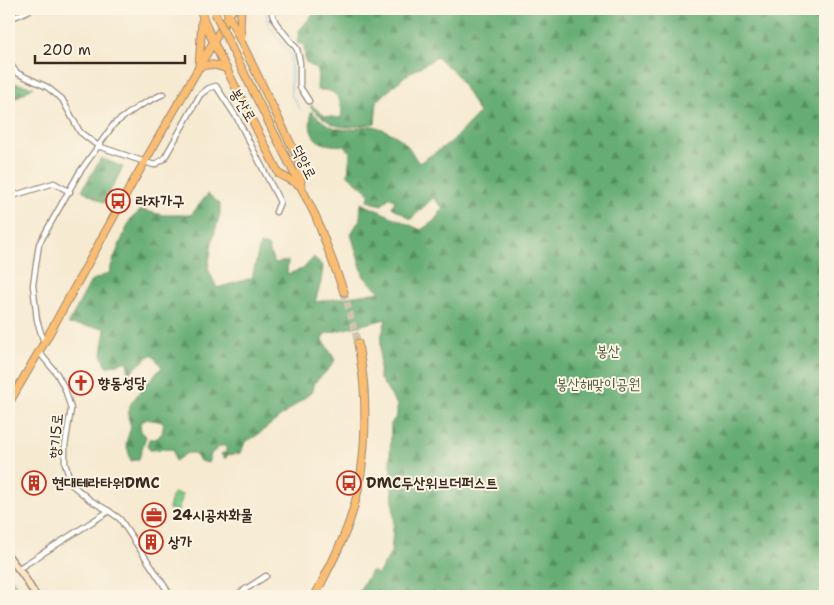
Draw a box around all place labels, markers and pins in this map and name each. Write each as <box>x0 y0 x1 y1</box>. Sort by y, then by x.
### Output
bus stop icon: 라자가구 <box>105 188 131 214</box>
place label: 라자가구 <box>135 191 184 211</box>
church icon: 향동성당 <box>68 370 94 396</box>
place label: 향동성당 <box>97 373 146 393</box>
building icon: 현대테라타워DMC <box>21 470 47 496</box>
bus stop icon: DMC두산위브더퍼스트 <box>336 470 362 496</box>
place label: 현대테라타워DMC <box>52 473 160 493</box>
place label: DMC두산위브더퍼스트 <box>366 473 498 493</box>
office icon: 24시공차화물 <box>141 502 167 528</box>
place label: 24시공차화물 <box>172 505 253 525</box>
building icon: 상가 <box>138 529 164 555</box>
place label: 상가 <box>168 532 193 552</box>

